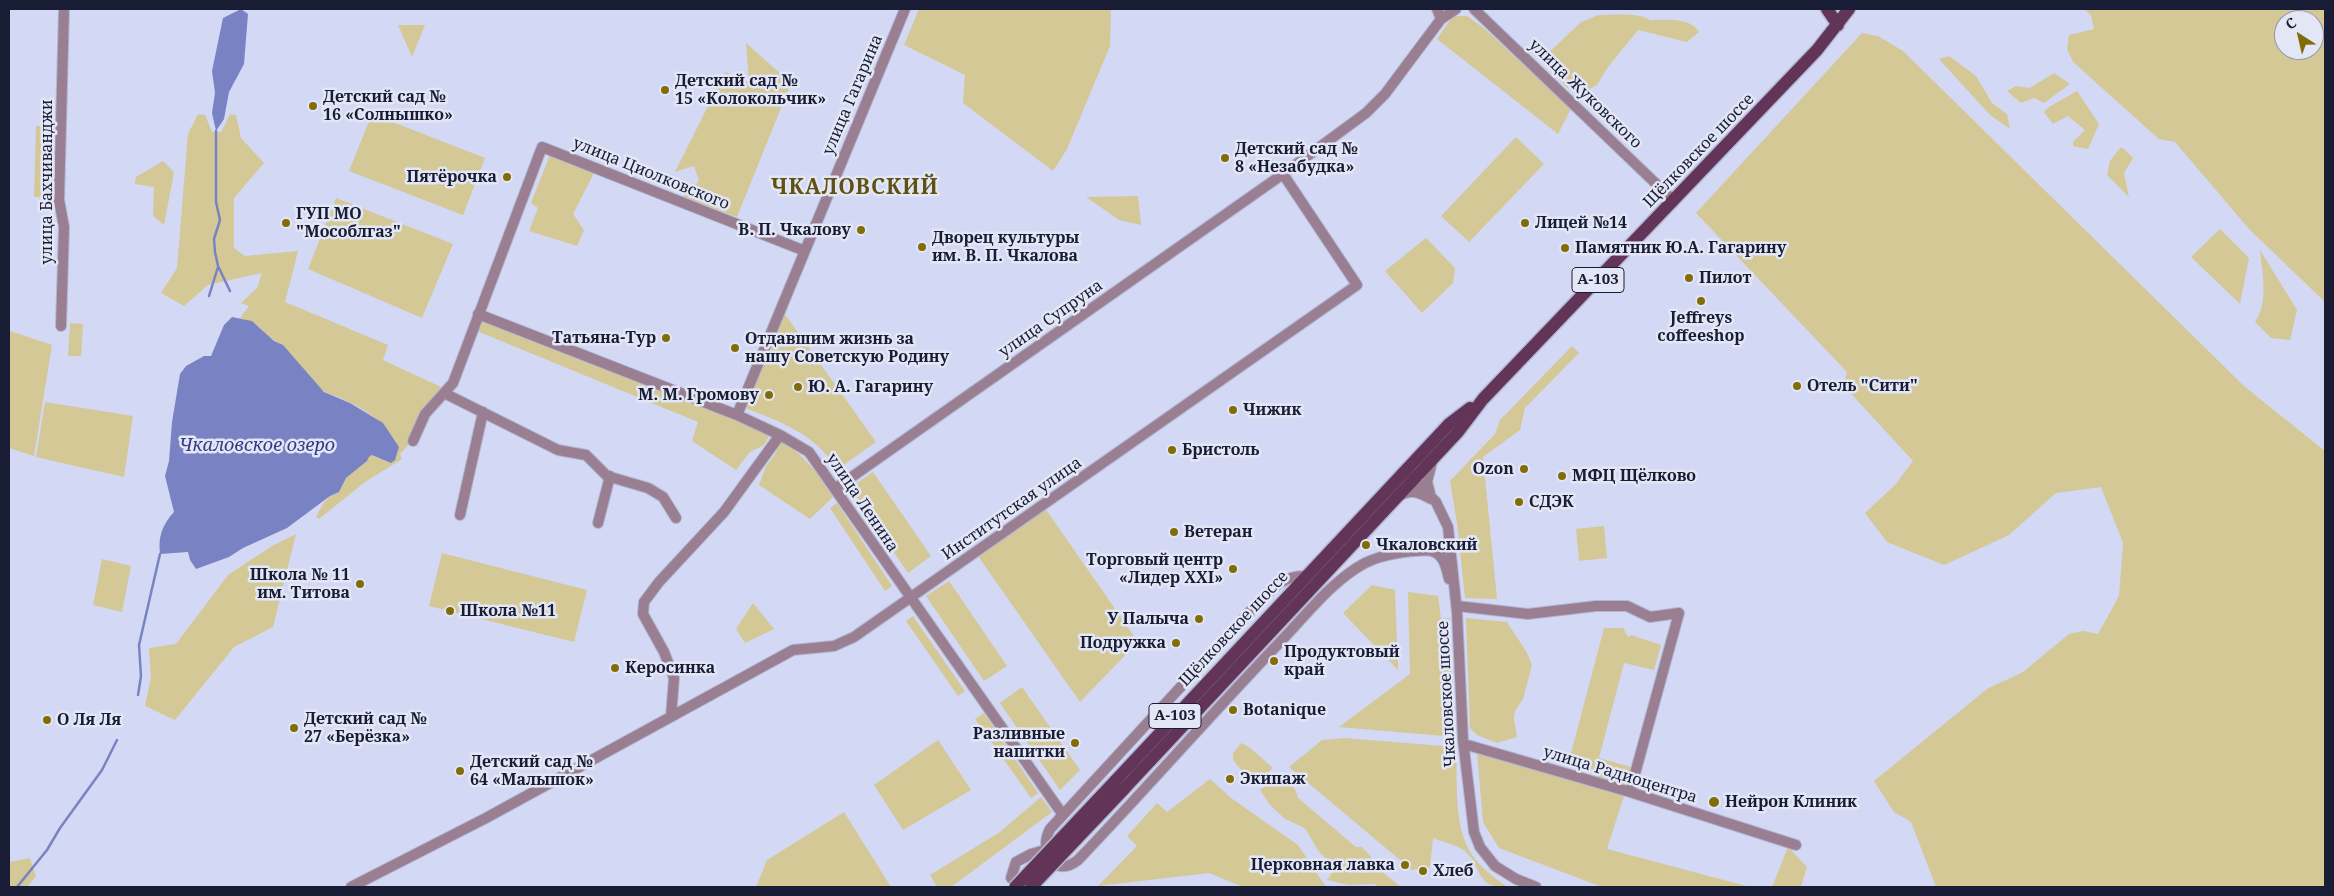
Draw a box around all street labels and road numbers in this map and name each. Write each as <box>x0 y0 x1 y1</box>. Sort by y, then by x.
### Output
street label: улица Гагарина <box>819 32 887 158</box>
street label: улица Жуковского <box>1525 35 1645 153</box>
street label: Щёлковское шоссе <box>1640 90 1758 212</box>
street label: улица Бахчиванджи <box>37 99 57 265</box>
street label: улица Циолковского <box>570 134 732 214</box>
road number: А-103 <box>1572 268 1624 292</box>
street label: улица Супруна <box>995 276 1107 362</box>
street label: улица Ленина <box>822 450 902 556</box>
street label: Институтская улица <box>938 454 1086 564</box>
street label: Щёлковское шоссе <box>1175 567 1293 691</box>
street label: Чкаловское шоссе <box>1434 620 1460 768</box>
road number: А-103 <box>1149 704 1201 728</box>
street label: улица Радиоцентра <box>1541 742 1699 808</box>

